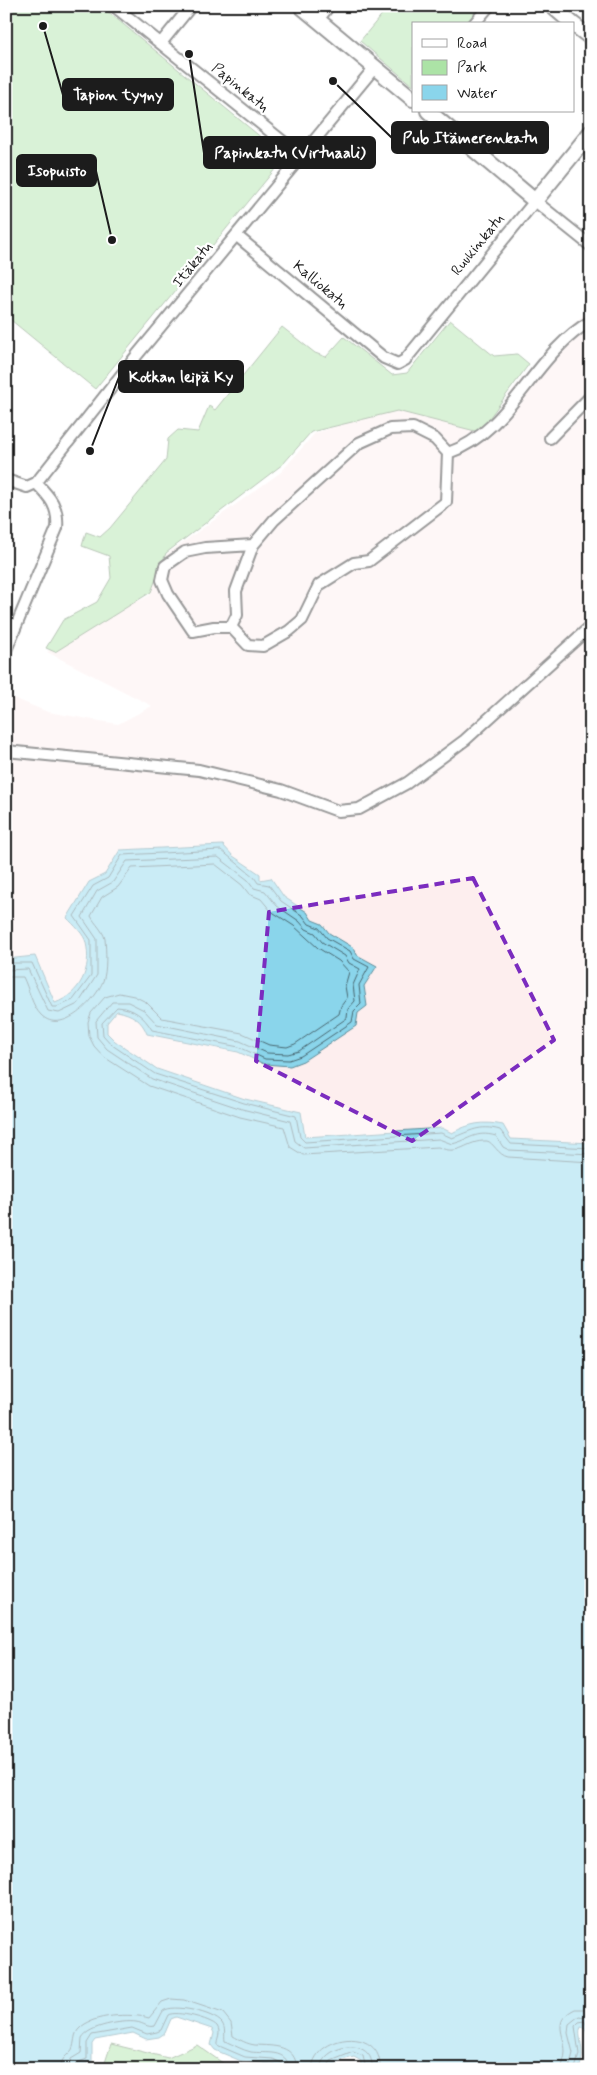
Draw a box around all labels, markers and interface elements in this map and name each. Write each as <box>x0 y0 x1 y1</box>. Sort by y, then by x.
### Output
legend <box>412 22 574 112</box>
text: Road <box>457 34 487 54</box>
text: Park <box>457 58 487 78</box>
street label: Papinkatu <box>207 59 273 118</box>
callout: Tapion tyyny <box>63 79 173 110</box>
text: Water <box>457 84 497 104</box>
text: Tapion tyyny <box>73 85 163 106</box>
callout: Pub Itämerenkatu <box>392 122 548 153</box>
text: Pub Itämerenkatu <box>403 128 538 149</box>
callout: Papinkatu (Virtuaali) <box>204 137 375 168</box>
text: Papinkatu (Virtuaali) <box>214 143 366 164</box>
callout: Isopuisto <box>17 155 96 186</box>
text: Isopuisto <box>28 161 87 182</box>
street label: Ruukinkatu <box>447 210 509 280</box>
street label: Itäkatu <box>168 238 218 292</box>
street label: Kalliokatu <box>288 256 352 314</box>
callout: Kotkan leipä Ky <box>119 361 243 392</box>
text: Kotkan leipä Ky <box>129 367 233 388</box>

